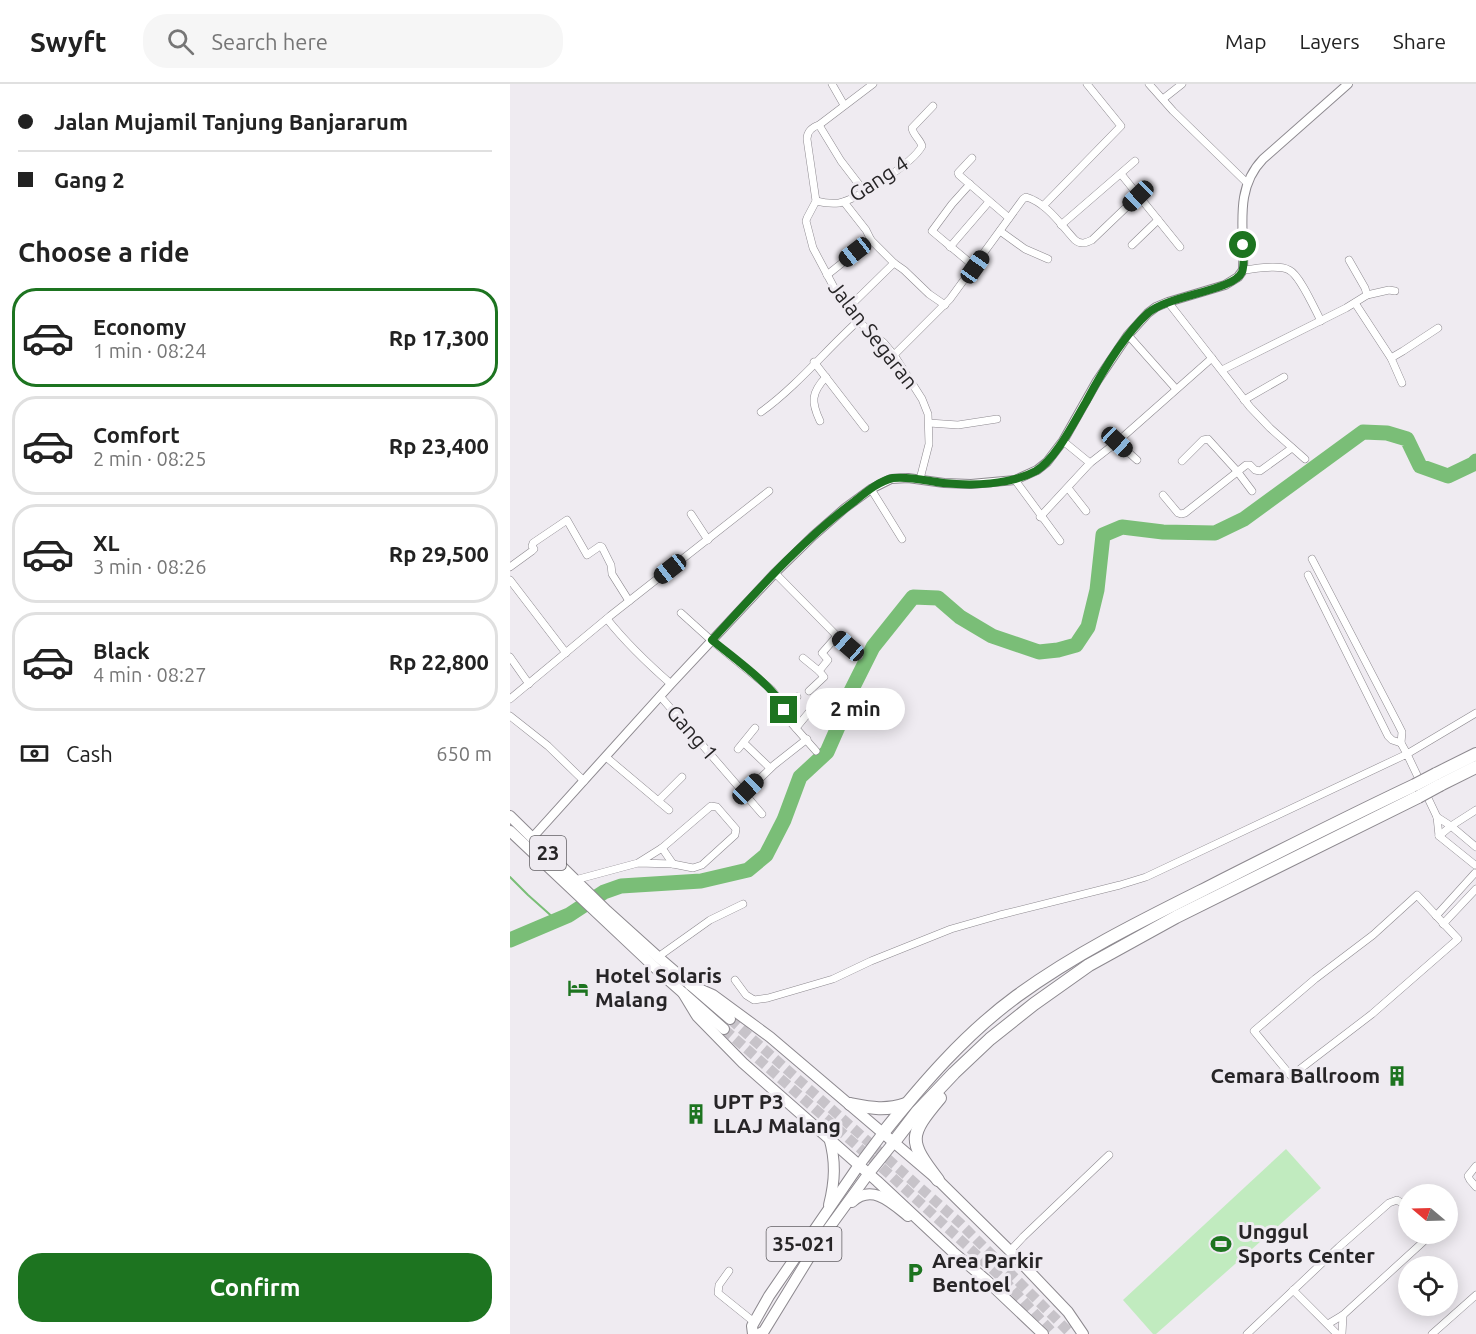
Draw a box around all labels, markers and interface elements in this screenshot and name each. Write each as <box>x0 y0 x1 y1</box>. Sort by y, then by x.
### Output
search box <box>143 14 563 68</box>
icon: search <box>164 25 197 58</box>
text: Swyft <box>30 26 107 57</box>
text: Search here <box>212 29 328 54</box>
text: Map <box>1225 29 1266 53</box>
text: Layers <box>1299 29 1360 53</box>
text: Share <box>1393 29 1446 53</box>
text: Jalan Mujamil Tanjung Banjararum <box>54 109 408 134</box>
street label: Gang 4 <box>844 150 912 206</box>
text: Gang 2 <box>54 167 125 192</box>
car <box>1119 177 1157 215</box>
route start <box>1229 231 1256 258</box>
car <box>835 234 875 270</box>
text: Choose a ride <box>18 237 190 267</box>
car <box>957 247 993 287</box>
street label: Jalan Segaran <box>824 276 923 393</box>
icon: car <box>21 311 75 365</box>
text: Economy <box>93 314 186 339</box>
text: Rp 17,300 <box>389 325 489 350</box>
text: 1 min · 08:24 <box>93 339 207 362</box>
icon: car <box>21 419 75 473</box>
text: Comfort <box>93 422 180 447</box>
car <box>1098 423 1136 461</box>
text: Rp 23,400 <box>389 433 489 458</box>
text: 2 min · 08:25 <box>93 447 207 470</box>
icon: car <box>21 527 75 581</box>
text: XL <box>93 530 120 555</box>
text: Rp 29,500 <box>389 541 489 566</box>
car <box>650 551 690 587</box>
text: 3 min · 08:26 <box>93 555 207 578</box>
car <box>829 627 867 665</box>
icon: car <box>21 635 75 689</box>
text: Black <box>93 638 150 663</box>
text: Rp 22,800 <box>389 649 489 674</box>
text: 4 min · 08:27 <box>93 663 207 686</box>
callout: 2 min <box>805 689 904 731</box>
route end <box>770 696 797 723</box>
text: 2 min <box>830 697 881 720</box>
street label: Gang 1 <box>662 700 723 765</box>
icon: cash <box>18 737 51 770</box>
text: Cash <box>66 741 113 766</box>
text: 650 m <box>436 742 492 765</box>
car <box>729 770 767 808</box>
road number: 23 <box>530 836 566 870</box>
place label: Hotel Solaris Malang <box>595 963 722 1011</box>
hotel icon: Hotel Solaris Malang <box>566 976 590 1000</box>
place label: Cemara Ballroom <box>1210 1063 1380 1087</box>
building icon: Cemara Ballroom <box>1385 1064 1409 1088</box>
place label: UPT P3 LLAJ Malang <box>713 1089 841 1137</box>
building icon: UPT P3 LLAJ Malang <box>684 1102 708 1126</box>
north arrow <box>1398 1184 1458 1244</box>
map controls <box>1398 1184 1458 1316</box>
place label: Unggul Sports Center <box>1238 1219 1375 1267</box>
road number: 35-021 <box>766 1227 842 1261</box>
sports icon: Unggul Sports Center <box>1209 1232 1233 1256</box>
place label: Area Parkir Bentoel <box>932 1248 1043 1296</box>
button: Confirm <box>18 1253 492 1322</box>
button: locate <box>1398 1256 1458 1316</box>
parking icon: Area Parkir Bentoel <box>903 1261 927 1285</box>

